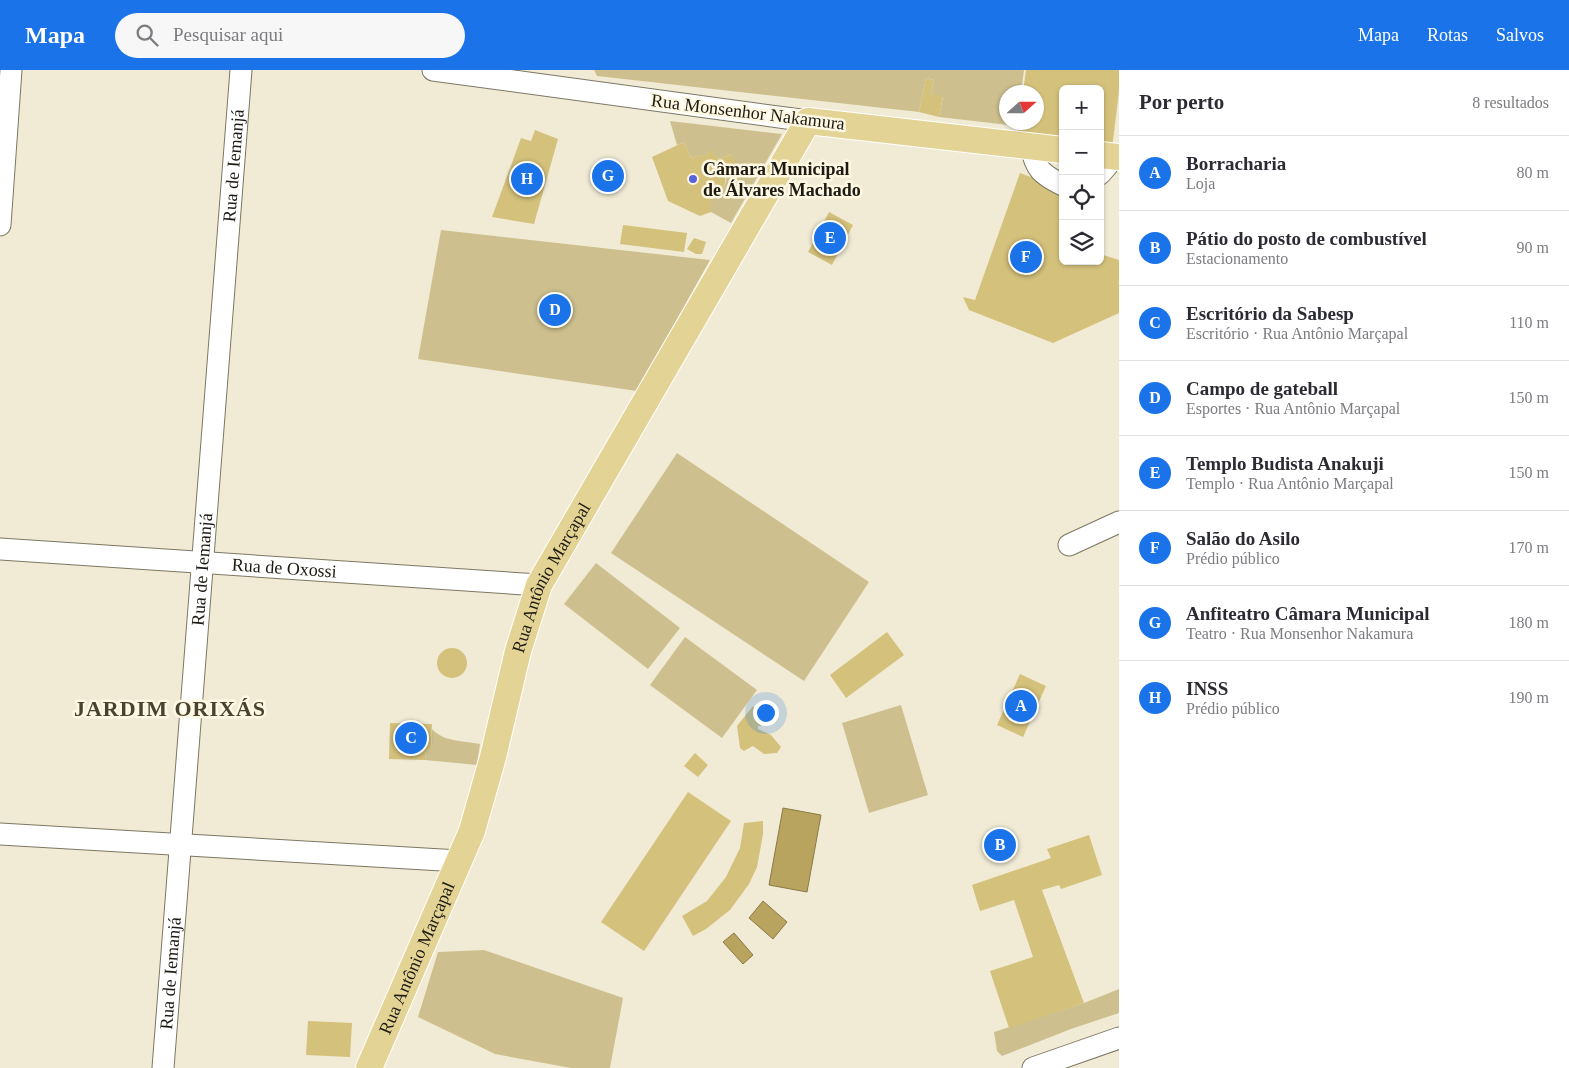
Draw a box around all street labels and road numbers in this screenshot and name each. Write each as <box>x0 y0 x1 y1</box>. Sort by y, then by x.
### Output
street label: Rua Monsenhor Nakamura <box>650 90 846 134</box>
street label: Rua de Iemanjá <box>219 109 248 223</box>
street label: Rua Antônio Marçapal <box>508 499 595 655</box>
street label: Rua de Iemanjá <box>188 512 216 627</box>
street label: Rua de Oxossi <box>231 555 337 581</box>
street label: Rua Antônio Marçapal <box>375 879 459 1037</box>
street label: Rua de Iemanjá <box>156 916 185 1030</box>

